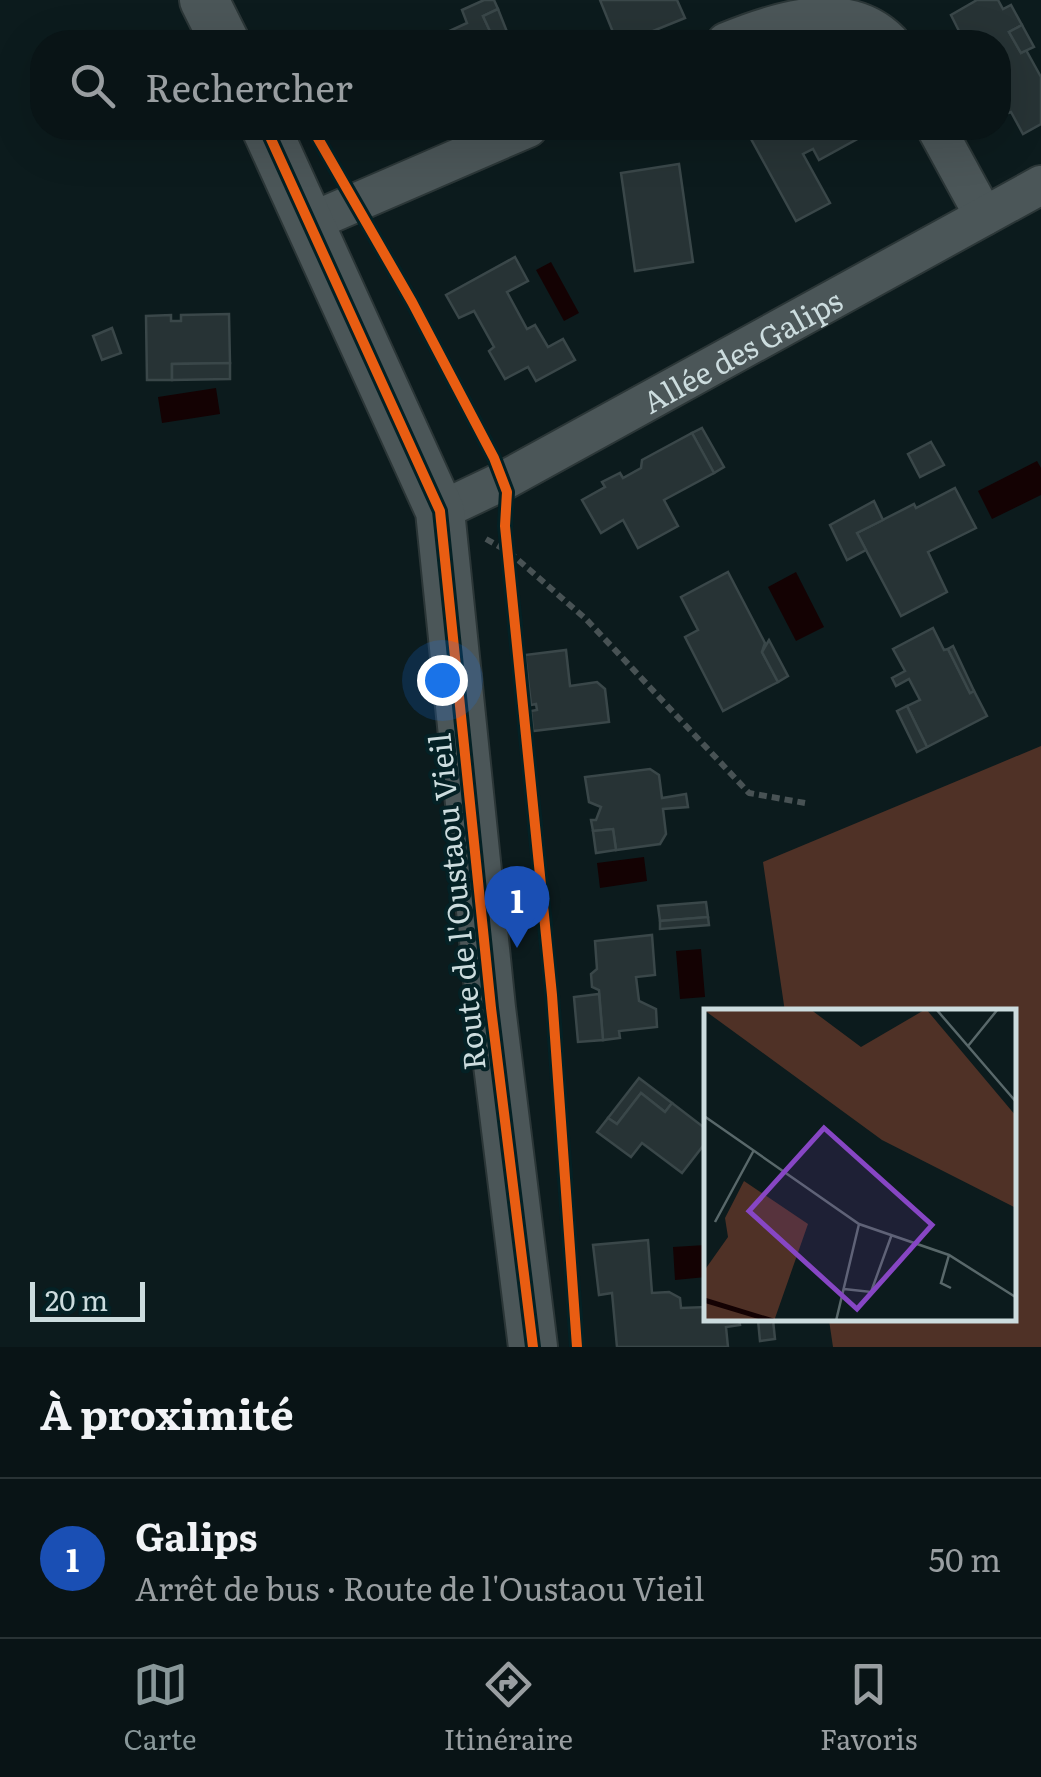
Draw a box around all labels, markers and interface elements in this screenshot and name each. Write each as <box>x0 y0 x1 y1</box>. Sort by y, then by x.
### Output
search box <box>30 30 1011 140</box>
text: Rechercher <box>145 57 353 114</box>
icon: search <box>65 58 120 113</box>
street label: Allée des Galips <box>634 277 849 423</box>
your location <box>417 655 468 706</box>
street label: Route de l'Oustaou Vieil <box>415 731 495 1073</box>
pin: 1 <box>484 866 550 948</box>
inset map <box>704 1009 1016 1322</box>
scale bar <box>30 1277 145 1322</box>
text: 20 m <box>45 1278 108 1320</box>
text: À proximité <box>40 1381 294 1443</box>
text: Galips <box>135 1506 258 1563</box>
text: 1 <box>66 1534 79 1582</box>
text: 50 m <box>929 1534 1001 1582</box>
text: Arrêt de bus · Route de l'Oustaou Vieil <box>135 1563 704 1611</box>
tab: Carte <box>124 1657 197 1759</box>
tab: Itinéraire <box>444 1657 573 1759</box>
tab: Favoris <box>820 1657 917 1759</box>

